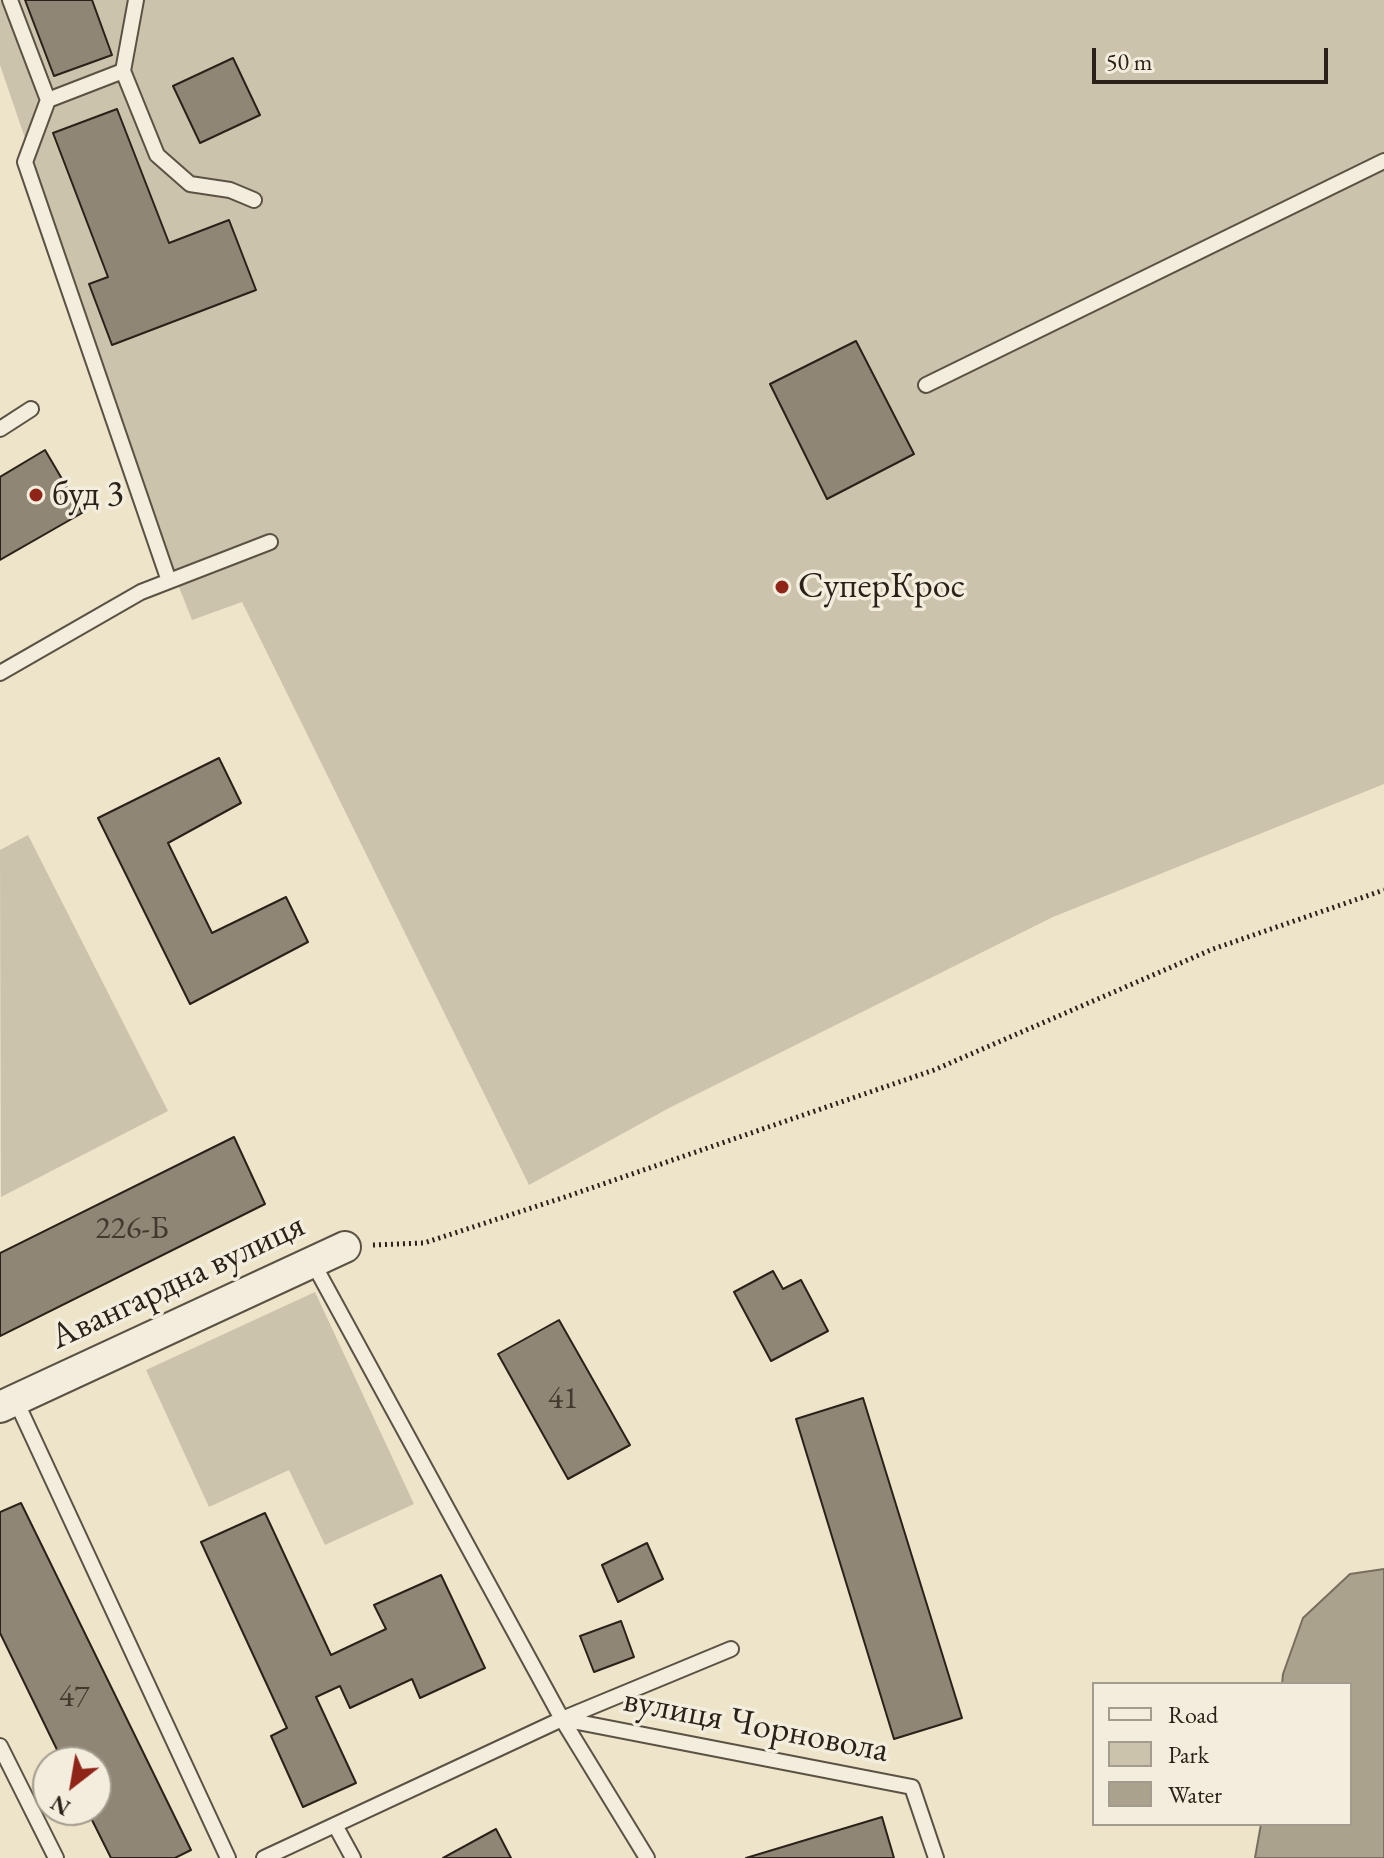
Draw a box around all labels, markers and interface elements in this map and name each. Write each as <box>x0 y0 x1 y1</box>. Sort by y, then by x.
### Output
scale bar <box>1096 32 1332 82</box>
text: 50 m <box>1106 46 1153 77</box>
place label: буд 3 <box>52 473 124 517</box>
marker: буд 3 <box>27 486 45 504</box>
place label: СуперКрос <box>798 565 965 609</box>
marker: СуперКрос <box>773 578 791 596</box>
street label: Авангардна вулиця <box>44 1204 312 1360</box>
house number: 226-Б <box>95 1210 169 1248</box>
house number: 41 <box>548 1380 578 1418</box>
house number: 47 <box>59 1678 89 1716</box>
street label: вулиця Чорновола <box>620 1679 892 1773</box>
legend <box>1092 1682 1352 1826</box>
text: Road <box>1168 1699 1218 1730</box>
text: Park <box>1168 1739 1209 1770</box>
north arrow <box>32 1746 112 1826</box>
text: Water <box>1168 1779 1222 1810</box>
text: N <box>45 1788 76 1822</box>

